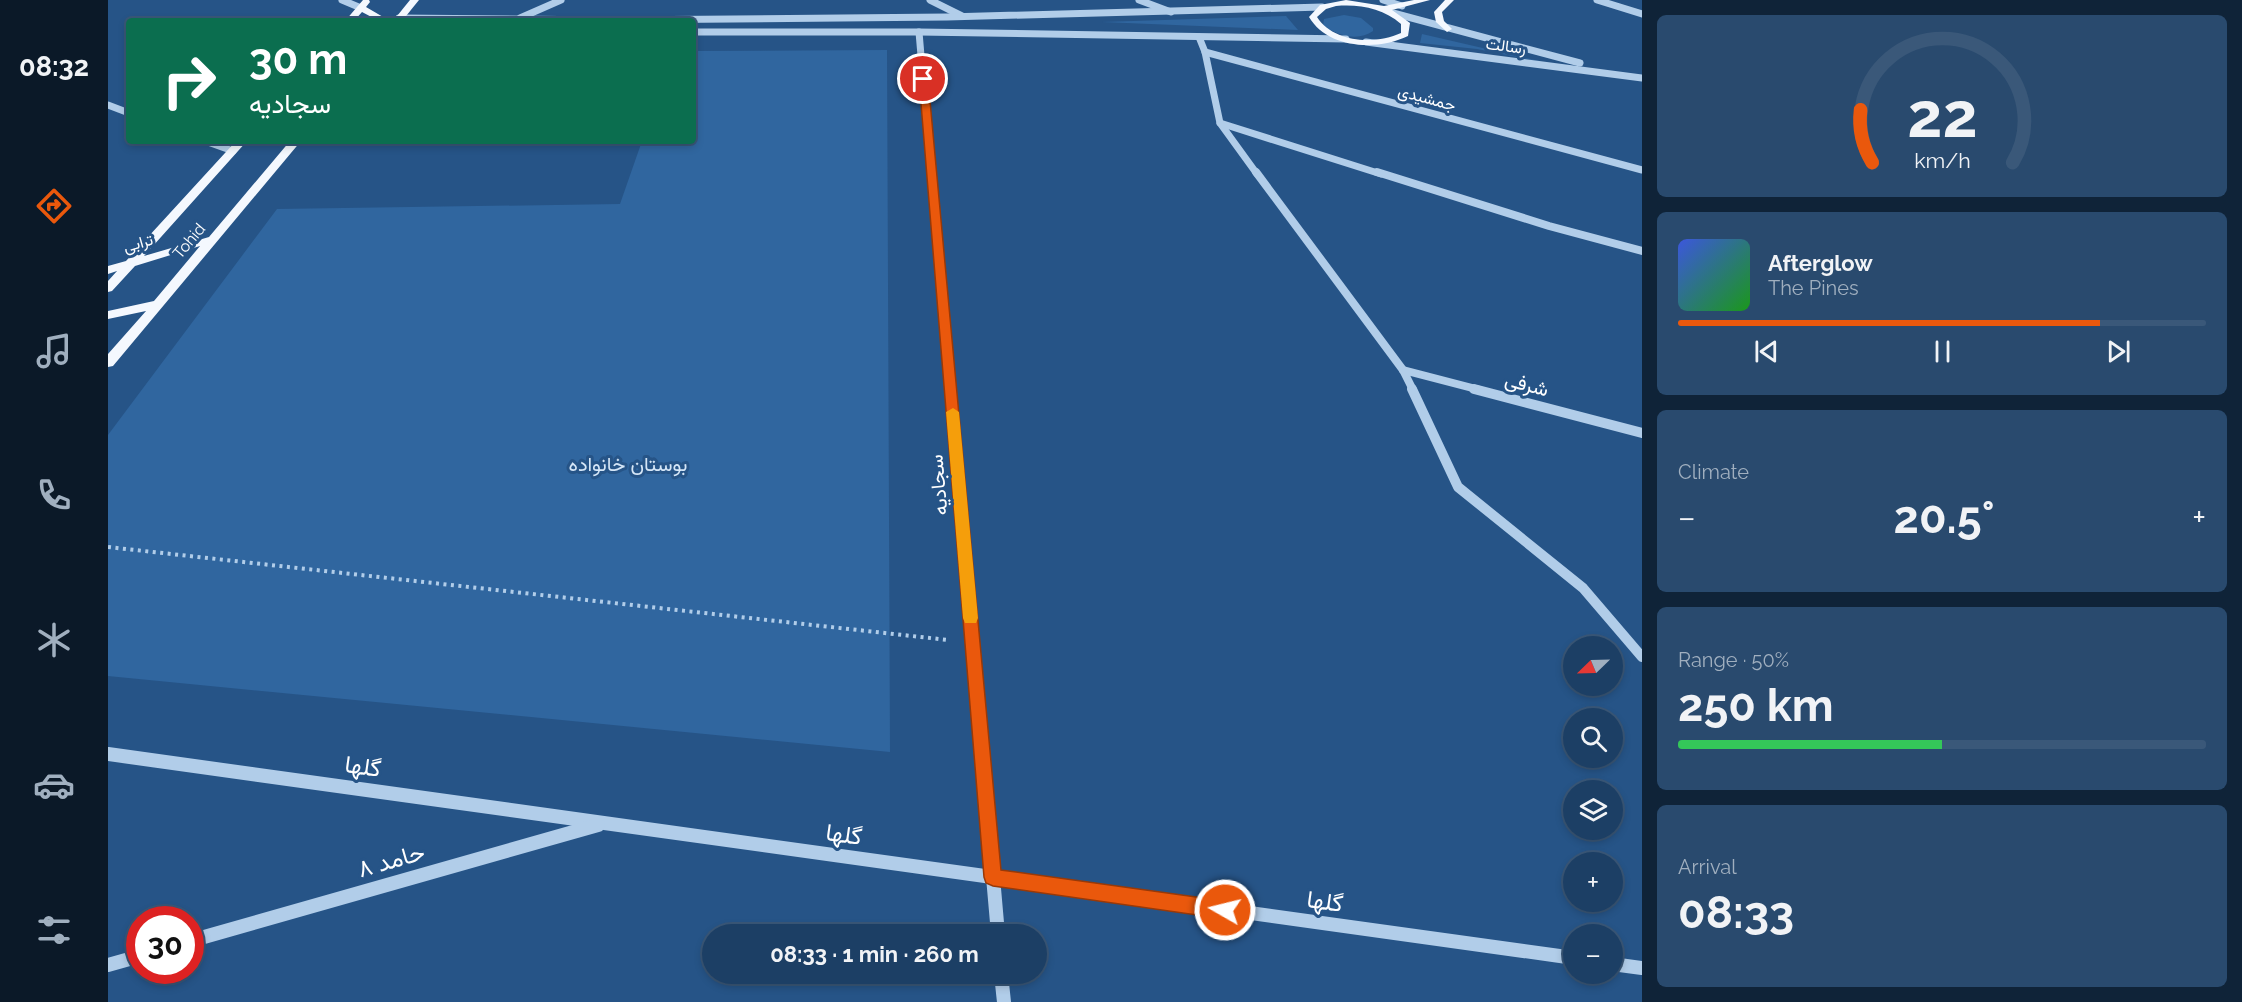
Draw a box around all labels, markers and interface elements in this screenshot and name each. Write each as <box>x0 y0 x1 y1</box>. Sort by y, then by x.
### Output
street label: رسالت <box>1485 34 1527 59</box>
text: 30 m <box>249 35 347 84</box>
icon: right <box>150 42 228 120</box>
text: 08:32 <box>19 51 89 82</box>
pin <box>897 53 948 104</box>
icon: arrive <box>906 62 939 95</box>
text: 22 <box>1907 78 1977 152</box>
street label: جمشیدی <box>1396 81 1458 116</box>
text: سجادیه <box>249 88 331 119</box>
text: km/h <box>1914 149 1970 174</box>
icon: directions <box>33 185 75 227</box>
street label: Tohid <box>169 219 209 263</box>
street label: ترابی <box>121 230 156 257</box>
text: Afterglow <box>1768 250 1873 276</box>
text: The Pines <box>1768 276 1859 300</box>
icon: music <box>33 330 75 372</box>
icon: previous <box>1750 335 1783 368</box>
icon: pause <box>1926 335 1959 368</box>
icon: next <box>2102 335 2135 368</box>
street label: شرفی <box>1502 367 1551 402</box>
park label: بوستان خانواده <box>569 452 687 477</box>
street label: سجادیه <box>923 454 953 516</box>
text: Climate <box>1678 460 1749 484</box>
icon: phone <box>33 474 75 516</box>
text: 20.5° <box>1894 491 1994 544</box>
text: − <box>1678 498 1696 537</box>
text: + <box>2192 498 2206 537</box>
icon: climate <box>33 619 75 661</box>
north arrow <box>1563 636 1623 696</box>
map controls <box>1563 636 1623 984</box>
text: Range · 50% <box>1678 648 1789 672</box>
text: 250 km <box>1678 679 1834 732</box>
button: search <box>1563 708 1623 768</box>
street label: گلها <box>343 749 383 784</box>
icon: car <box>33 764 75 806</box>
button: layers <box>1563 780 1623 840</box>
street label: گلها <box>824 817 864 852</box>
street label: حامد ۸ <box>354 837 428 883</box>
button: + <box>1563 852 1623 912</box>
text: Arrival <box>1678 855 1737 879</box>
position arrow <box>1193 878 1257 942</box>
street label: گلها <box>1305 884 1345 919</box>
text: 08:33 <box>1678 886 1794 939</box>
speed limit sign: 30 <box>126 906 204 984</box>
icon: filters <box>33 909 75 951</box>
button: − <box>1563 924 1623 984</box>
text: 08:33 · 1 min · 260 m <box>770 941 979 967</box>

